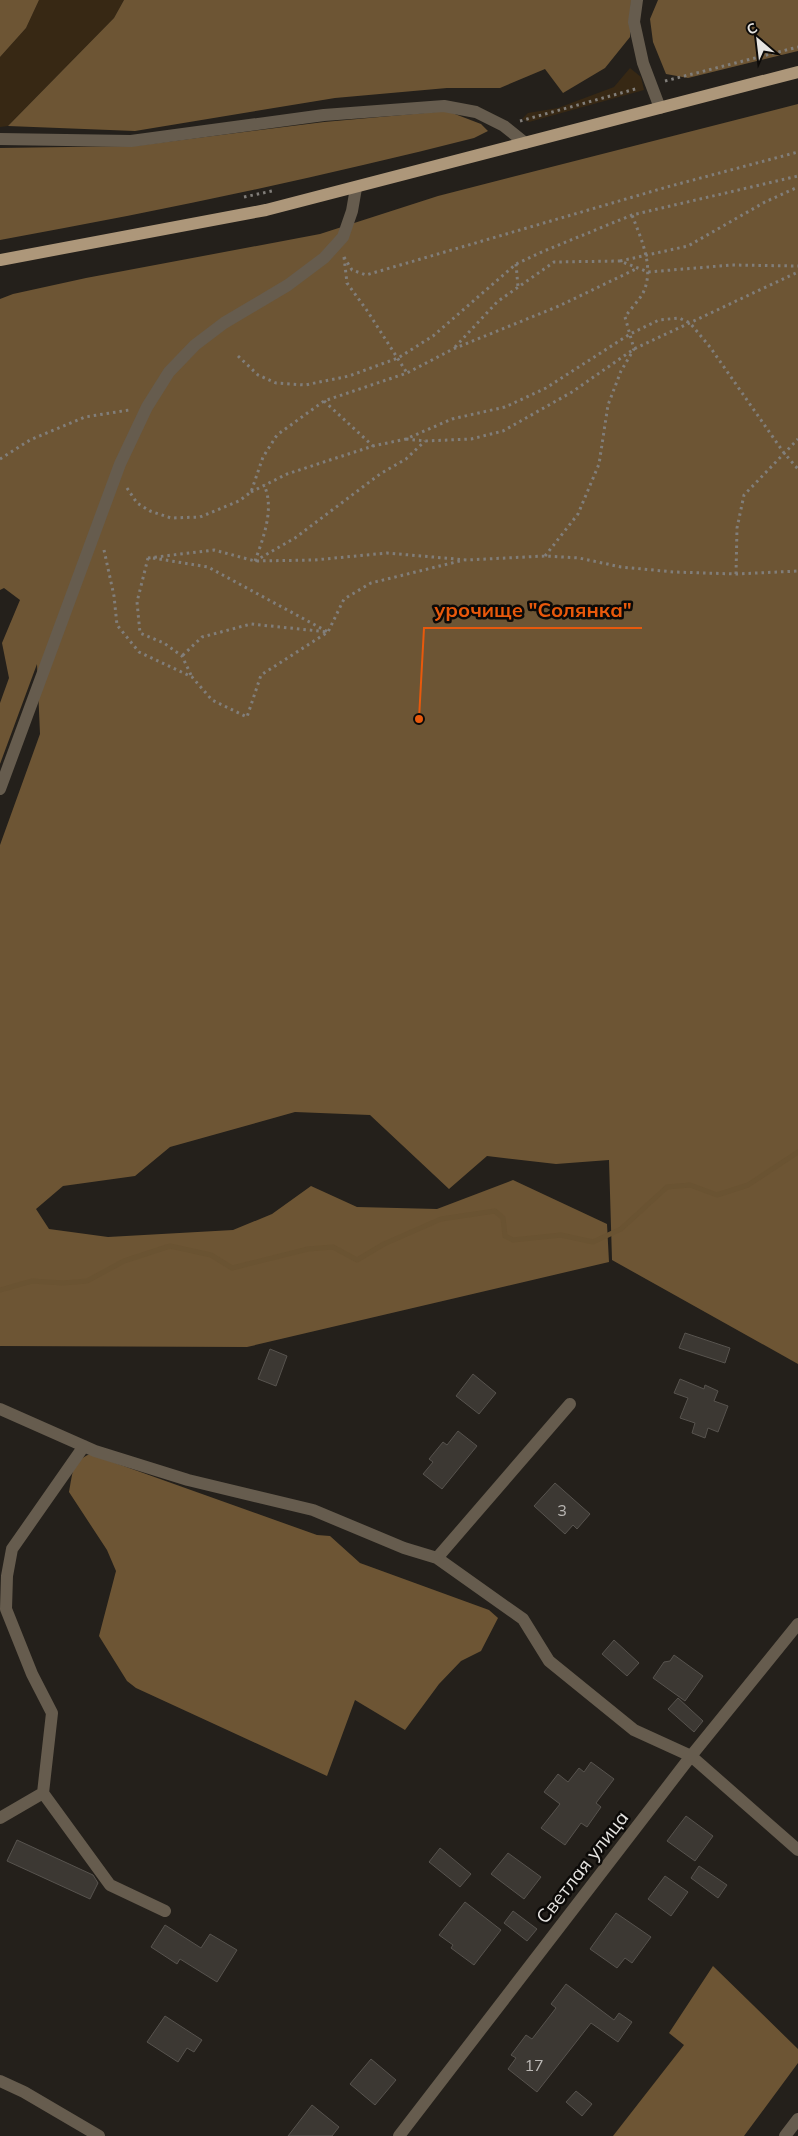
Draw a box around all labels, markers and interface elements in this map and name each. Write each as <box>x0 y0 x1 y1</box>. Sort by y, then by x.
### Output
north arrow <box>733 15 783 65</box>
text: С <box>743 18 760 39</box>
callout: урочище "Солянка" <box>424 593 642 628</box>
text: урочище "Солянка" <box>434 597 632 622</box>
house number: 3 <box>557 1500 567 1520</box>
street label: Светлая улица <box>531 1806 633 1928</box>
house number: 17 <box>524 2055 544 2075</box>

